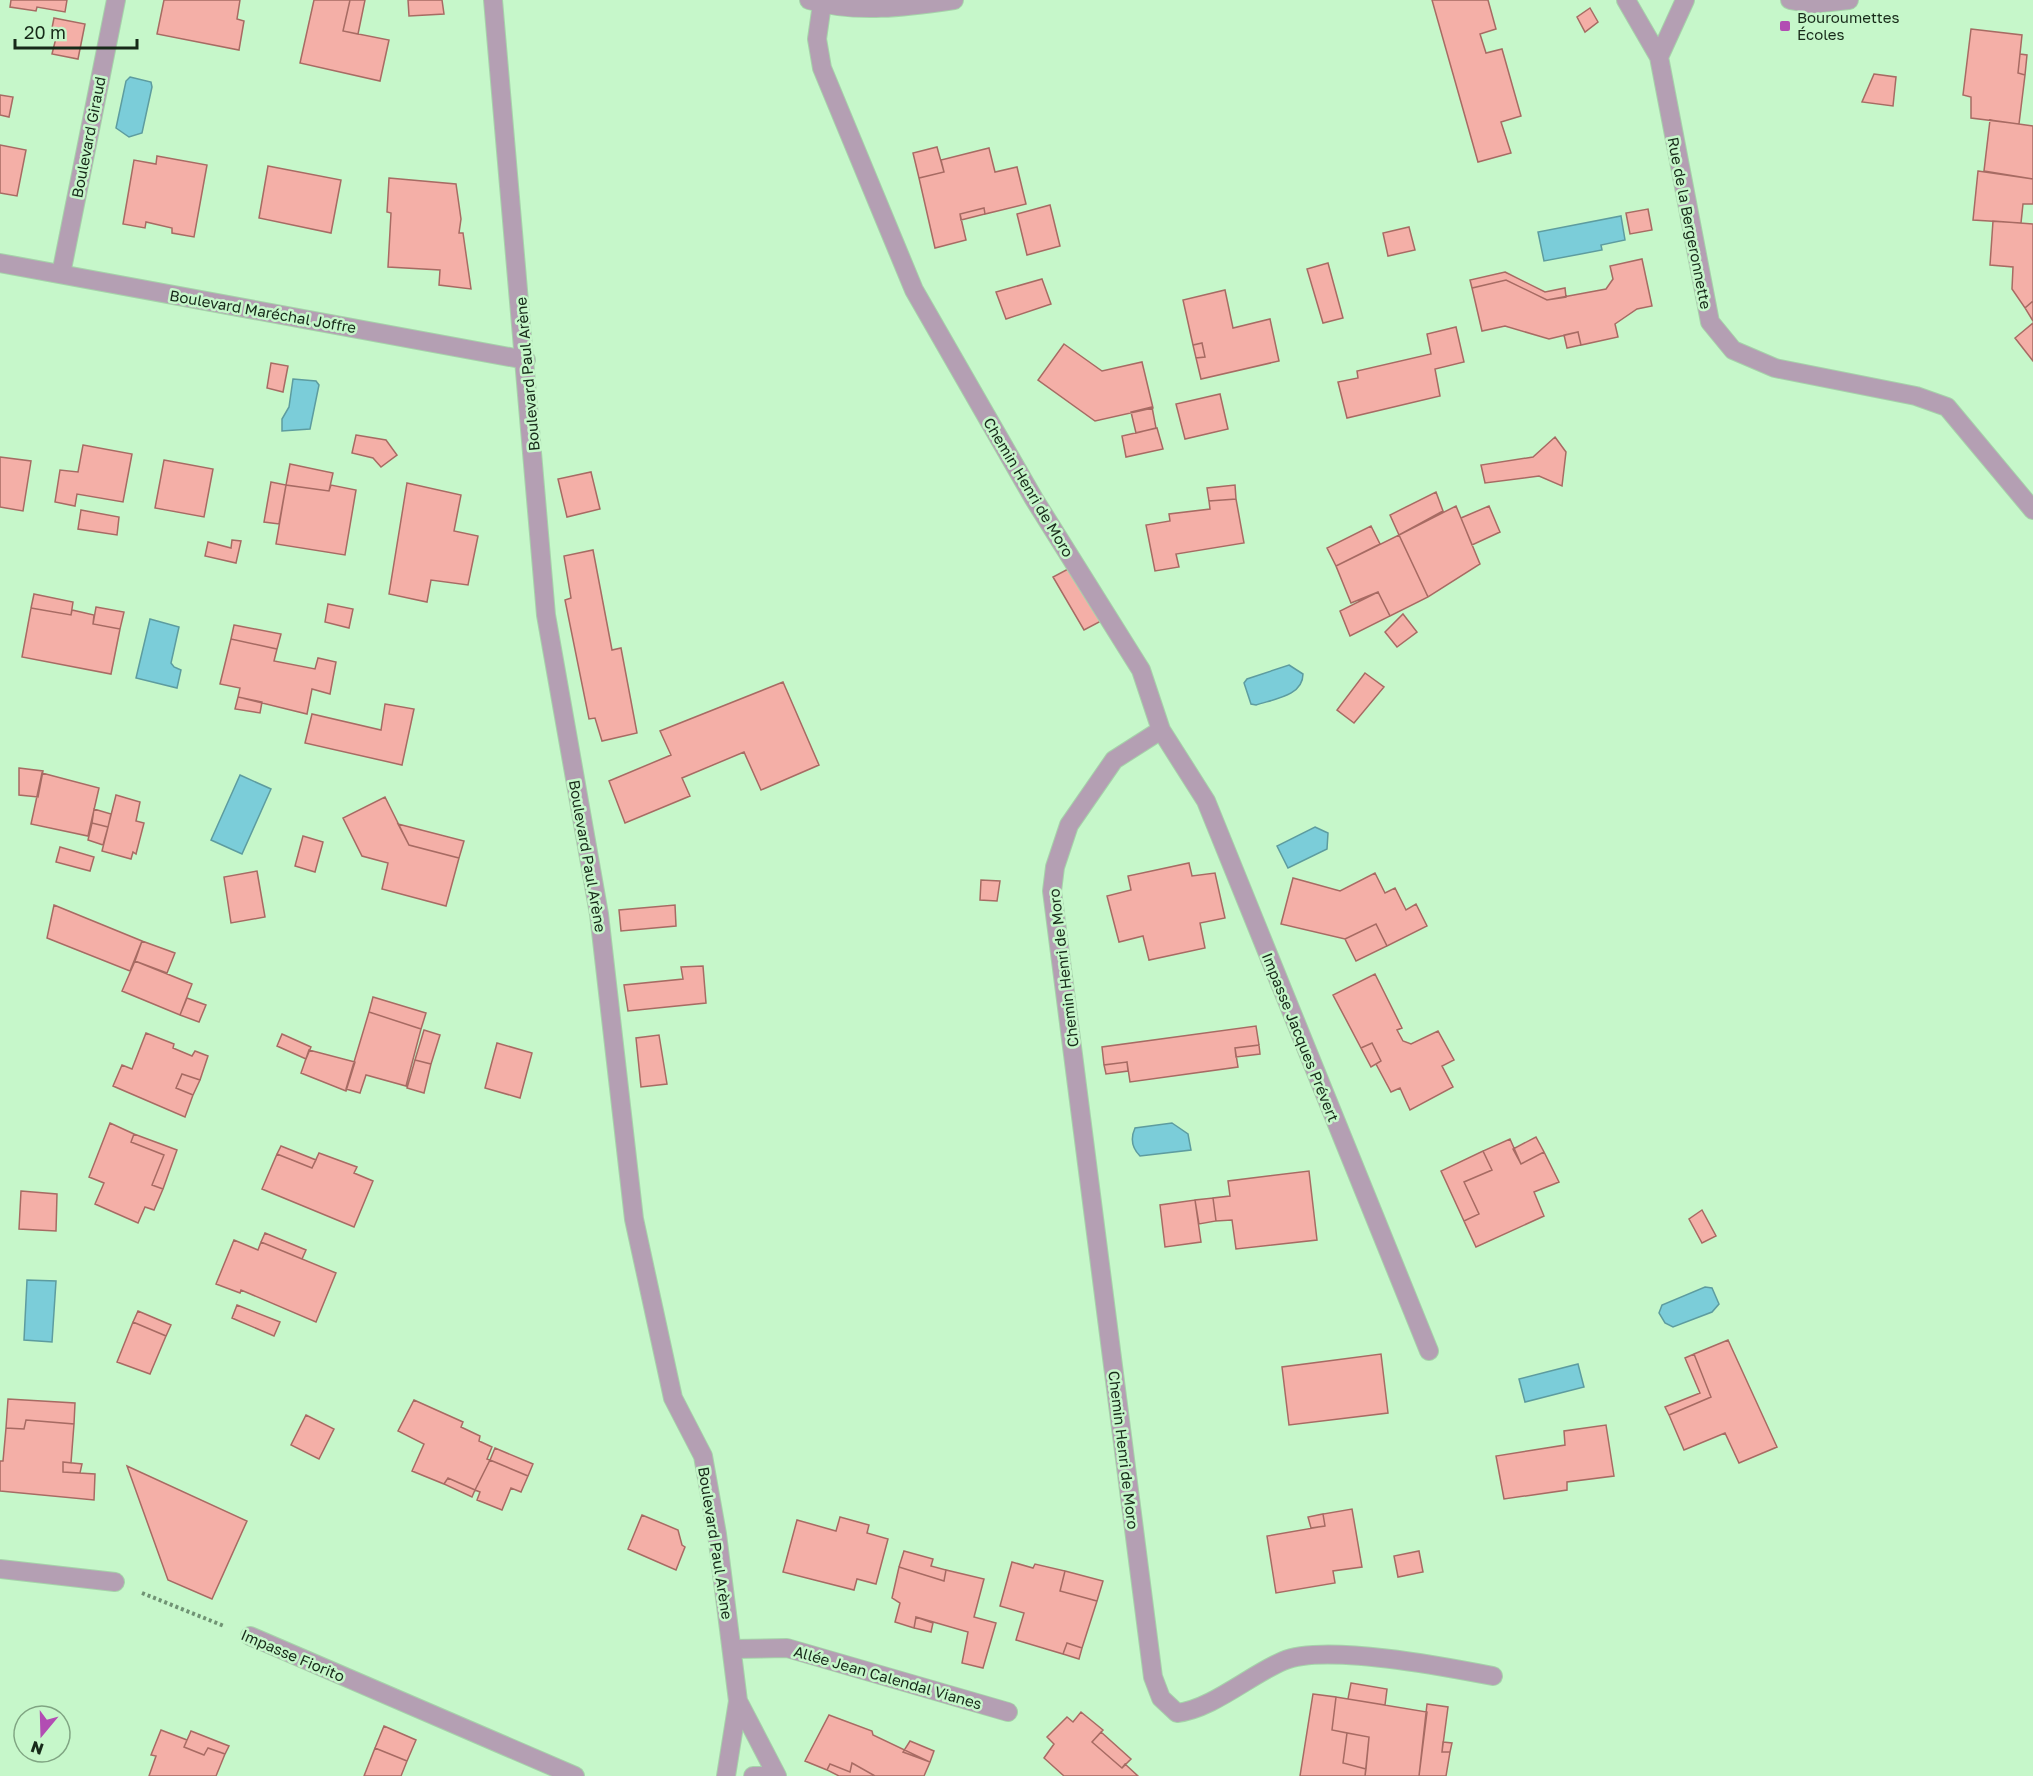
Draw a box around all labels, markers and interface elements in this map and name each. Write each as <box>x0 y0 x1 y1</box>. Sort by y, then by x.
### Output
place label: Bouroumettes Écoles <box>1797 8 1899 43</box>
scale bar <box>15 12 136 50</box>
marker: Bouroumettes Écoles <box>1778 19 1792 33</box>
text: 20 m <box>24 21 66 43</box>
street label: Boulevard Giraud <box>67 75 109 199</box>
street label: Rue de la Bergeronnette <box>1664 135 1716 311</box>
street label: Boulevard Maréchal Joffre <box>168 286 358 336</box>
street label: Boulevard Paul Arène <box>511 296 543 452</box>
street label: Chemin Henri de Moro <box>980 414 1078 560</box>
street label: Boulevard Paul Arène <box>566 778 610 934</box>
street label: Chemin Henri de Moro <box>1044 888 1082 1048</box>
street label: Impasse Jacques Prévert <box>1259 950 1343 1124</box>
street label: Chemin Henri de Moro <box>1105 1370 1143 1530</box>
street label: Boulevard Paul Arène <box>695 1465 737 1621</box>
street label: Impasse Fiorito <box>238 1625 348 1685</box>
street label: Allée Jean Calendal Vianes <box>792 1642 984 1713</box>
north arrow <box>12 1704 72 1764</box>
text: N <box>28 1737 46 1760</box>

